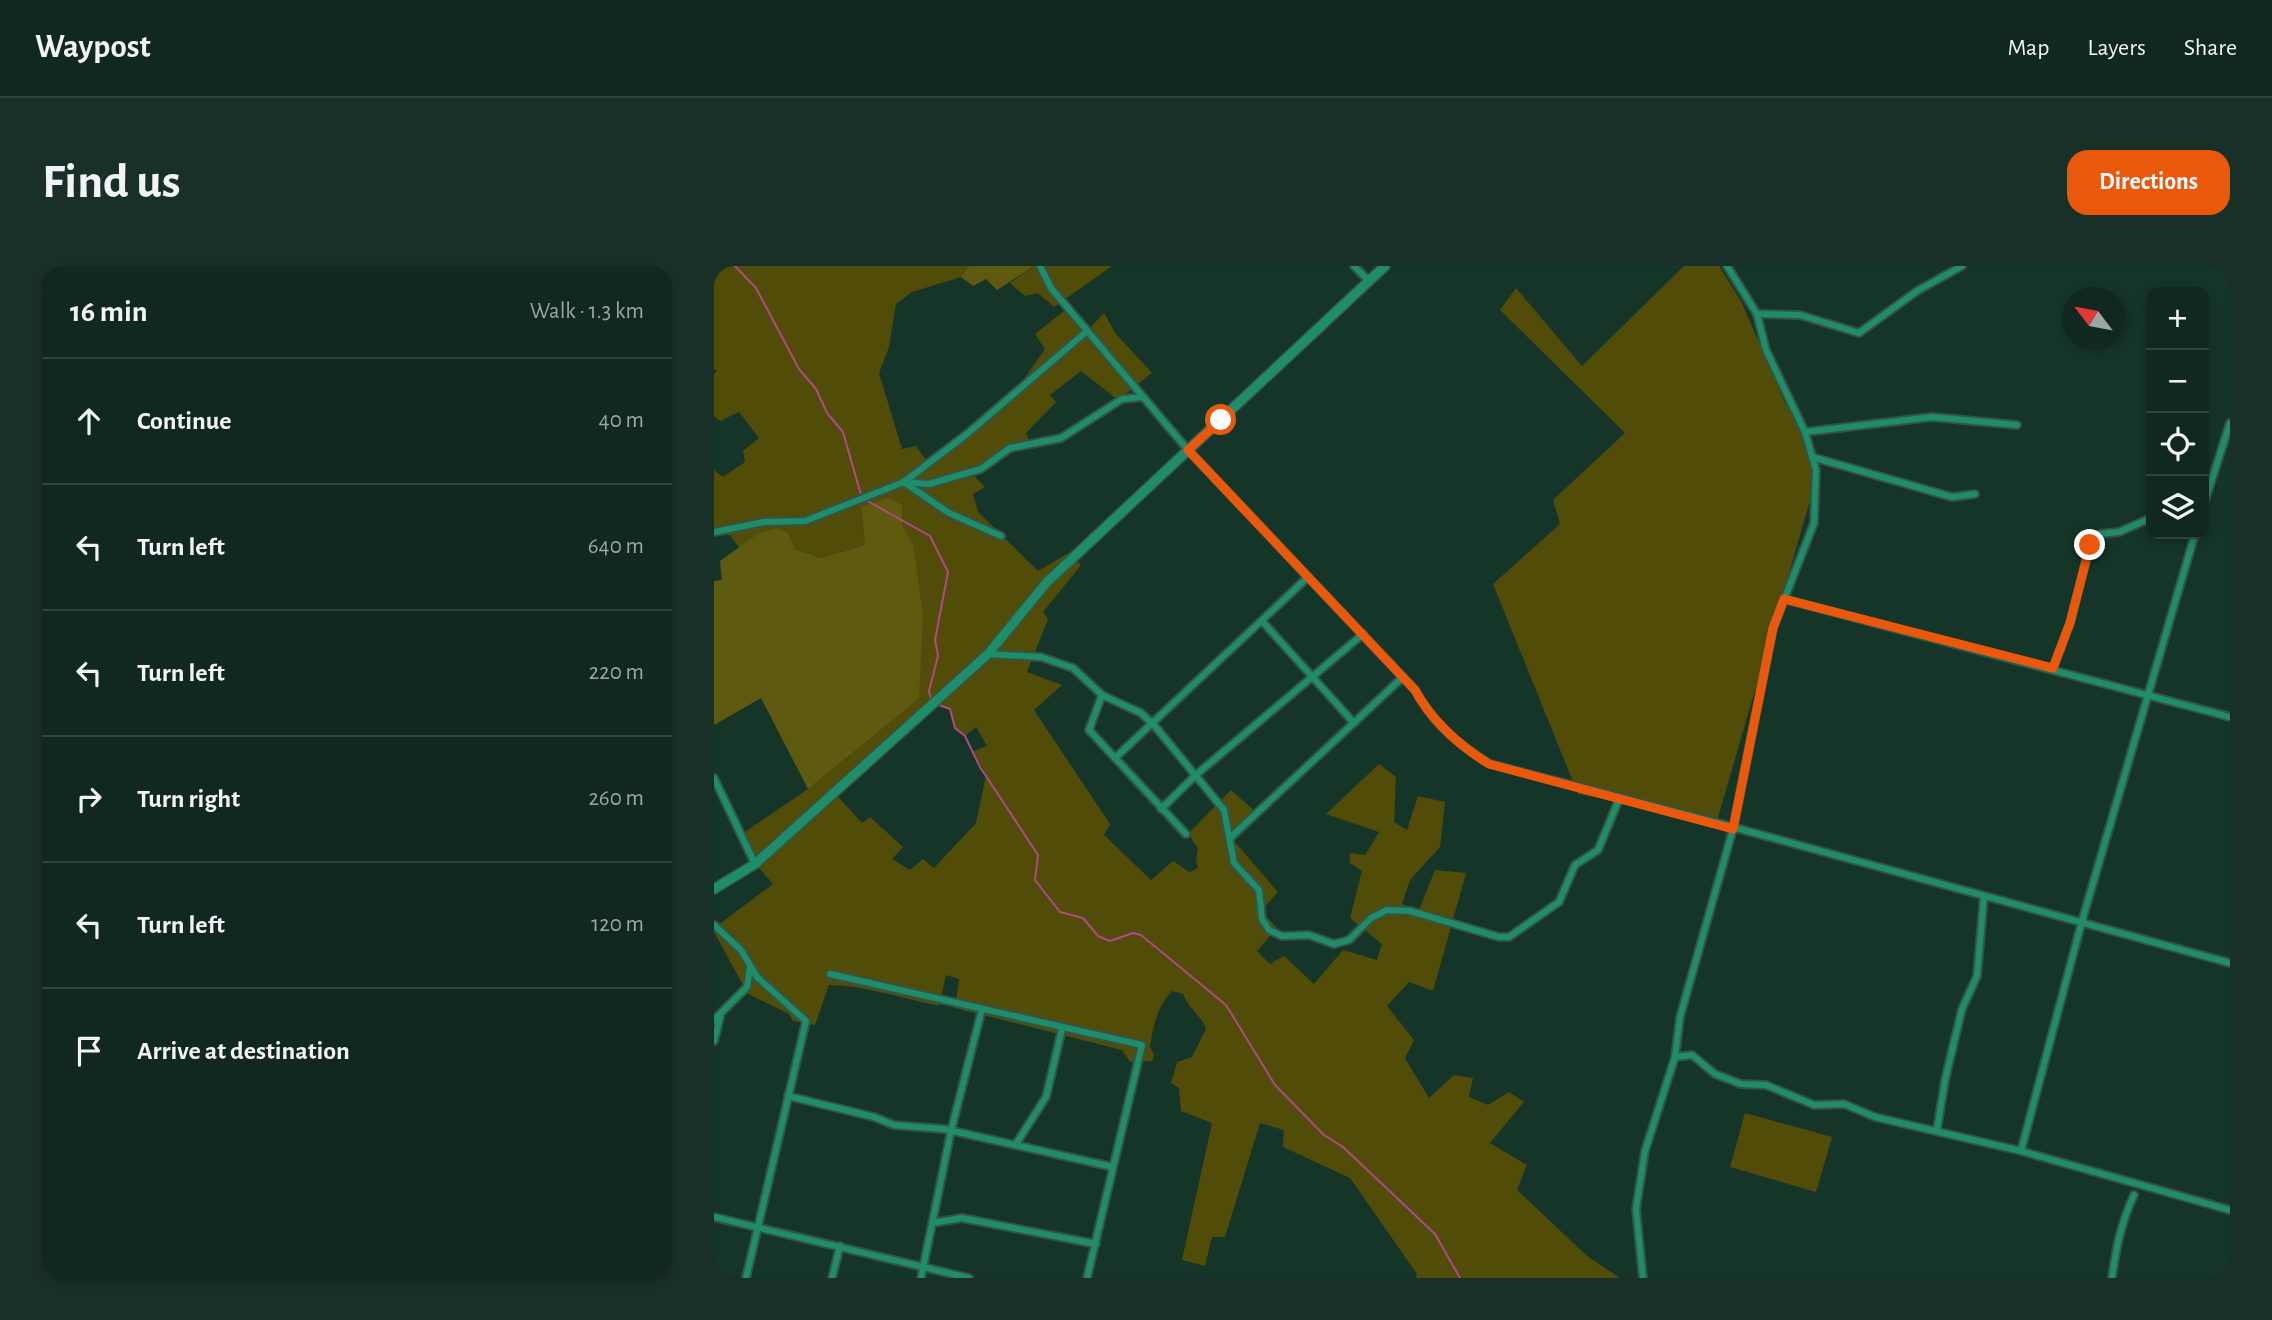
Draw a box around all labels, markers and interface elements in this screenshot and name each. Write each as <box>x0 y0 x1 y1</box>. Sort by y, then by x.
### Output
text: Waypost <box>35 31 151 64</box>
text: Map <box>2007 36 2049 60</box>
text: Layers <box>2087 36 2146 60</box>
text: Share <box>2184 36 2237 60</box>
button: Directions <box>2067 150 2230 215</box>
text: Find us <box>42 158 181 207</box>
north arrow <box>2062 287 2125 350</box>
map controls <box>2146 287 2209 539</box>
button: + <box>2146 287 2209 350</box>
text: 16 min <box>70 297 148 327</box>
text: Walk · 1.3 km <box>530 300 644 323</box>
button: − <box>2146 350 2209 413</box>
icon: ahead <box>70 402 108 440</box>
route start <box>1205 404 1236 435</box>
text: Continue <box>137 408 232 434</box>
text: 40 m <box>599 409 644 432</box>
button: locate <box>2146 413 2209 476</box>
button: layers <box>2146 476 2209 539</box>
icon: left <box>70 528 108 566</box>
route end <box>2074 529 2105 560</box>
text: Turn left <box>137 534 225 560</box>
text: 640 m <box>588 535 644 558</box>
icon: left <box>70 654 108 692</box>
text: Turn left <box>137 660 225 686</box>
text: 220 m <box>589 661 644 684</box>
icon: right <box>70 780 108 818</box>
text: Turn right <box>137 786 240 812</box>
text: 260 m <box>588 787 644 810</box>
icon: left <box>70 906 108 944</box>
text: Turn left <box>137 912 225 938</box>
text: 120 m <box>591 913 644 936</box>
icon: arrive <box>70 1032 108 1070</box>
text: Arrive at destination <box>137 1038 350 1064</box>

